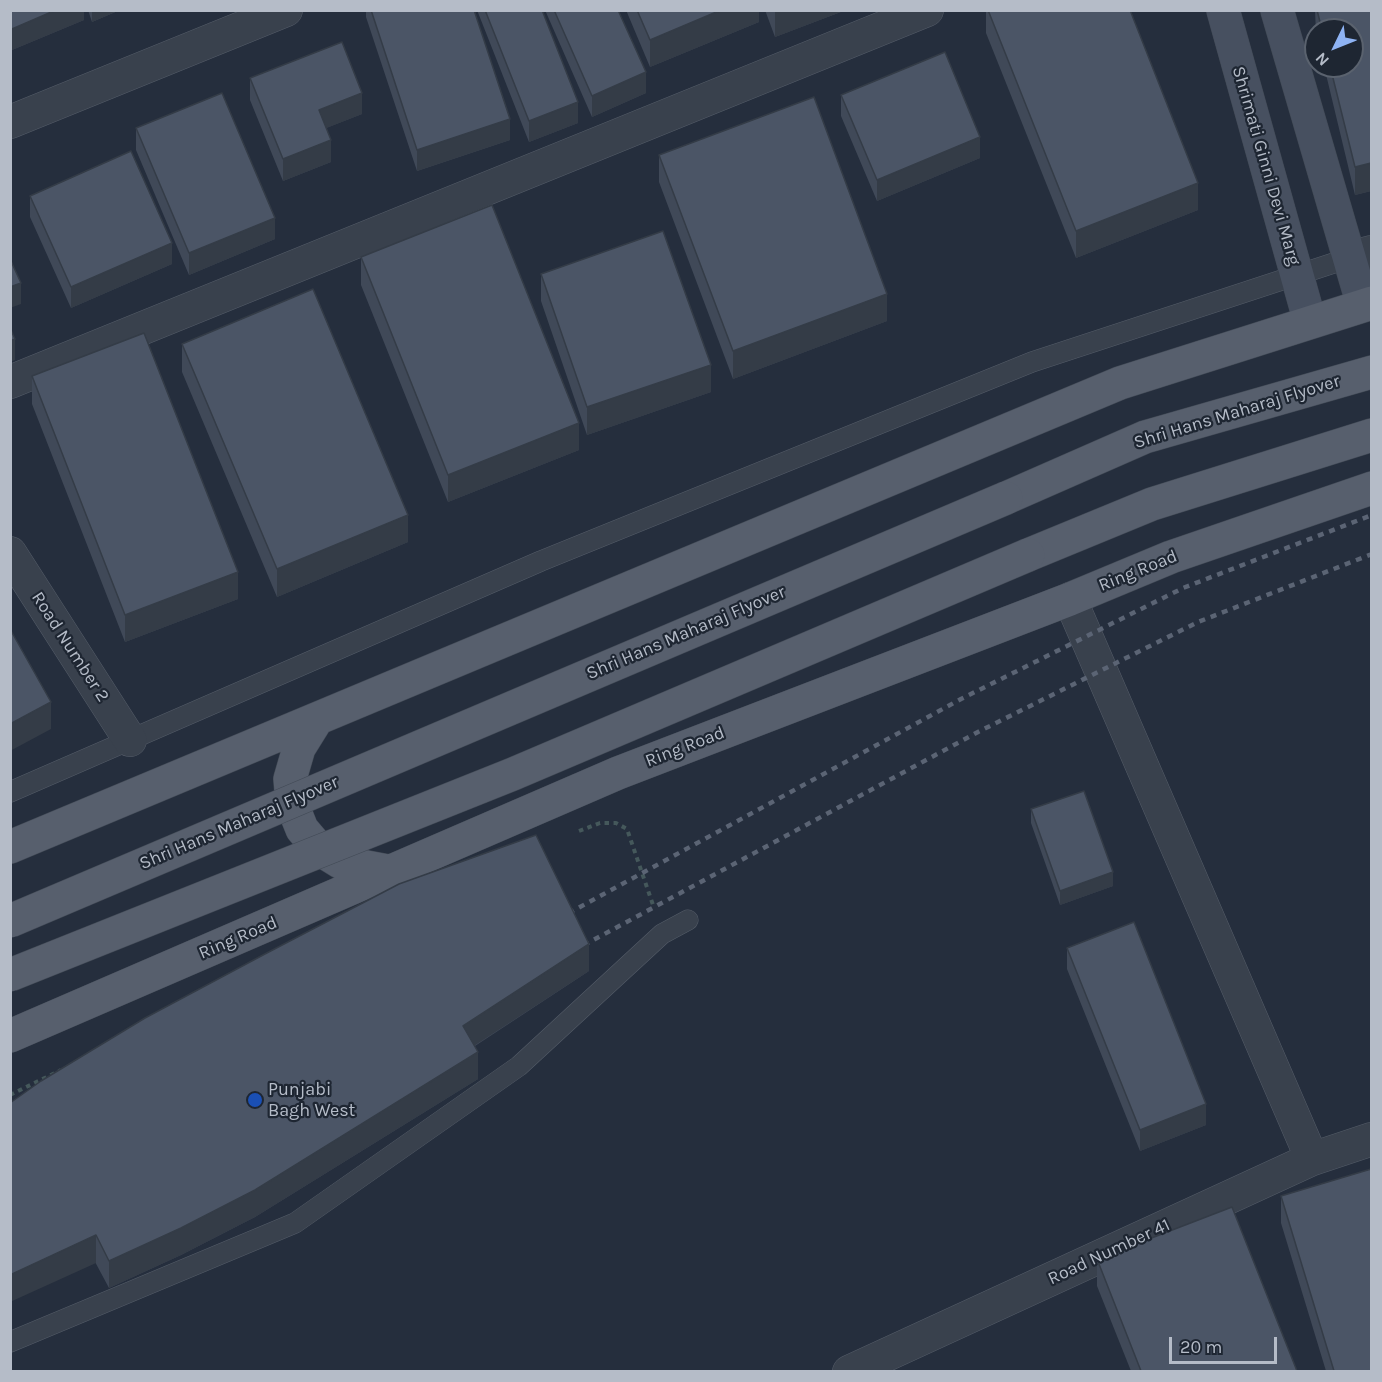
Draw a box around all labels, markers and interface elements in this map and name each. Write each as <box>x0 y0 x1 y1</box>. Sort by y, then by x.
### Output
north arrow <box>1304 18 1364 78</box>
text: N <box>1311 49 1333 70</box>
street label: Shrimati Ginni Devi Marg <box>1227 64 1305 268</box>
street label: Shri Hans Maharaj Flyover <box>1131 370 1343 454</box>
street label: Ring Road <box>1095 545 1181 597</box>
street label: Shri Hans Maharaj Flyover <box>583 581 789 685</box>
street label: Road Number 2 <box>26 588 114 706</box>
street label: Ring Road <box>642 722 728 772</box>
street label: Shri Hans Maharaj Flyover <box>136 771 342 875</box>
street label: Ring Road <box>196 912 280 964</box>
place label: Punjabi Bagh West <box>268 1079 355 1122</box>
marker: Punjabi Bagh West <box>246 1091 264 1109</box>
street label: Road Number 41 <box>1044 1214 1174 1290</box>
scale bar <box>1172 1325 1280 1363</box>
text: 20 m <box>1180 1336 1222 1358</box>

